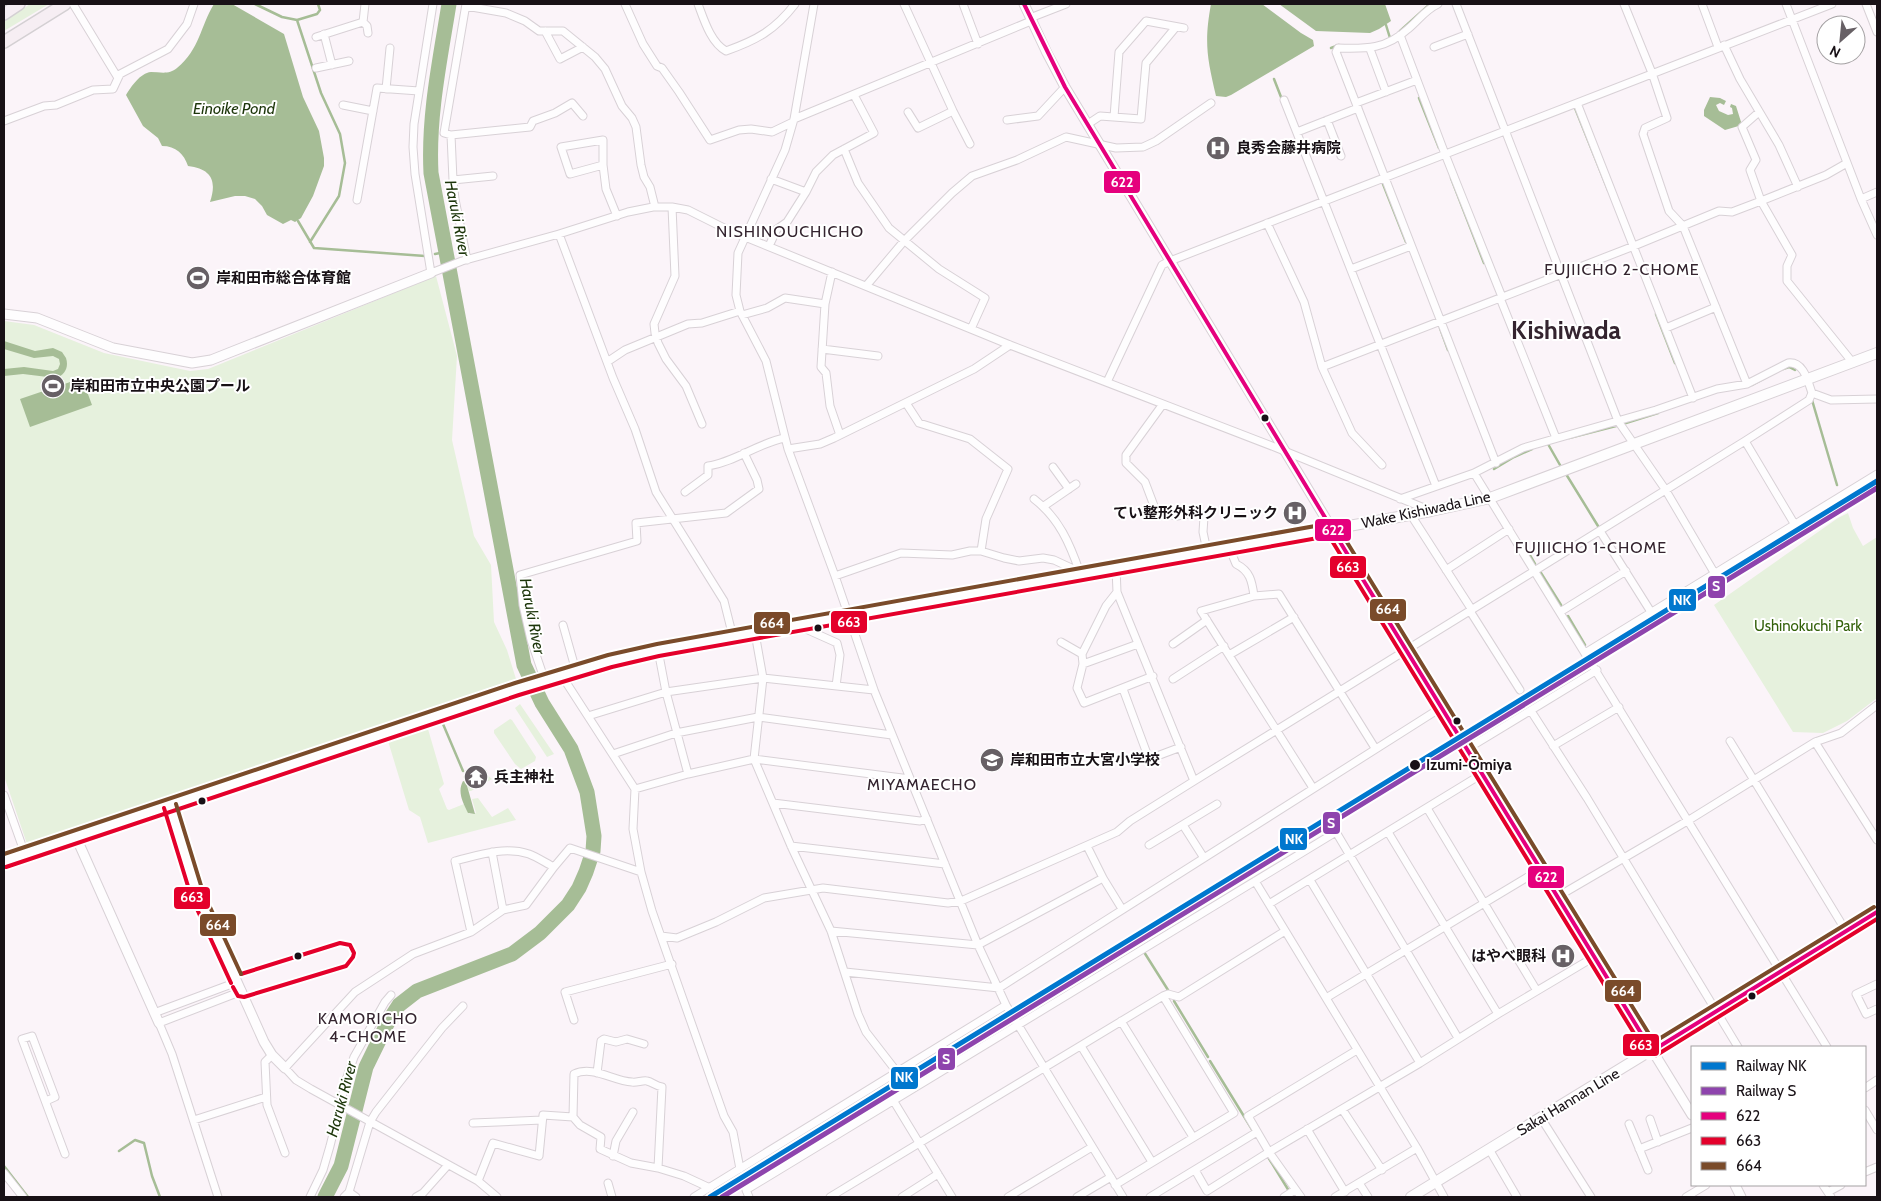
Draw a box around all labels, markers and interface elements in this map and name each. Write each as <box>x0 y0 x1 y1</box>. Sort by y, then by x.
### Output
north arrow <box>1816 15 1866 65</box>
text: N <box>1827 41 1844 62</box>
water label: Einoike Pond <box>193 99 276 118</box>
hospital icon: 良秀会藤井病院 <box>1205 135 1231 161</box>
place label: 良秀会藤井病院 <box>1236 139 1341 157</box>
line badge: 622 <box>1103 170 1141 194</box>
text: 622 <box>1111 173 1133 191</box>
water label: Haruki River <box>441 178 474 259</box>
district label: NISHINOUCHICHO <box>716 222 864 241</box>
district label: FUJIICHO 2-CHOME <box>1544 260 1700 279</box>
sports icon: 岸和田市総合体育館 <box>185 265 211 291</box>
place label: 岸和田市総合体育館 <box>216 269 351 287</box>
district label: Kishiwada <box>1511 315 1622 345</box>
sports icon: 岸和田市立中央公園プール <box>40 373 66 399</box>
place label: 岸和田市立中央公園プール <box>70 377 250 395</box>
unlabelled marker <box>1260 413 1270 423</box>
street label: Wake Kishiwada Line <box>1360 487 1492 532</box>
hospital icon: てい整形外科クリニック <box>1282 500 1308 526</box>
place label: てい整形外科クリニック <box>1113 504 1278 522</box>
line badge: 622 <box>1314 518 1352 542</box>
text: 622 <box>1322 521 1344 539</box>
district label: FUJIICHO 1-CHOME <box>1515 538 1667 557</box>
line badge: 663 <box>1329 555 1367 579</box>
text: 663 <box>1336 558 1360 576</box>
line badge: S <box>1707 575 1726 599</box>
water label: Haruki River <box>516 576 549 657</box>
text: S <box>1712 577 1720 595</box>
line badge: NK <box>1668 588 1697 612</box>
text: NK <box>1673 591 1692 609</box>
line badge: 664 <box>1369 598 1407 622</box>
text: 664 <box>1376 600 1400 618</box>
line badge: 663 <box>830 610 868 634</box>
line badge: 664 <box>753 611 791 635</box>
text: 663 <box>837 613 861 631</box>
text: 664 <box>760 614 784 632</box>
park label: Ushinokuchi Park <box>1754 617 1862 635</box>
unlabelled marker <box>813 623 823 633</box>
unlabelled marker <box>1452 716 1462 726</box>
school or university icon: 岸和田市立大宮小学校 <box>979 747 1005 773</box>
place label: 岸和田市立大宮小学校 <box>1010 751 1160 769</box>
place label: Izumi-Ōmiya <box>1426 756 1512 774</box>
marker: Izumi-Ōmiya <box>1408 758 1422 772</box>
temple icon: 兵主神社 <box>463 764 489 790</box>
place label: 兵主神社 <box>494 768 554 786</box>
district label: MIYAMAECHO <box>867 775 977 794</box>
unlabelled marker <box>197 796 207 806</box>
line badge: S <box>1322 811 1341 835</box>
text: S <box>1327 814 1335 832</box>
line badge: NK <box>1279 827 1308 851</box>
text: NK <box>1285 830 1304 848</box>
line badge: 622 <box>1527 865 1565 889</box>
text: 622 <box>1535 868 1557 886</box>
line badge: 663 <box>173 886 211 910</box>
text: 663 <box>180 888 204 906</box>
line badge: 664 <box>199 913 237 937</box>
text: 664 <box>206 916 230 934</box>
hospital icon: はやべ眼科 <box>1550 943 1576 969</box>
place label: はやべ眼科 <box>1471 947 1546 965</box>
unlabelled marker <box>293 951 303 961</box>
line badge: 664 <box>1604 979 1642 1003</box>
text: 664 <box>1611 982 1635 1000</box>
unlabelled marker <box>1747 991 1757 1001</box>
district label: KAMORICHO 4-CHOME <box>318 1009 418 1046</box>
line badge: 663 <box>1622 1033 1660 1057</box>
text: 663 <box>1629 1036 1653 1054</box>
legend <box>1691 1046 1866 1186</box>
line badge: S <box>937 1047 956 1071</box>
text: S <box>942 1050 950 1068</box>
text: Railway NK <box>1736 1057 1807 1075</box>
water label: Haruki River <box>322 1058 361 1139</box>
street label: Sakai Hannan Line <box>1513 1064 1623 1140</box>
line badge: NK <box>890 1066 919 1090</box>
text: NK <box>895 1068 914 1086</box>
text: Railway S <box>1736 1082 1796 1100</box>
text: 622 <box>1736 1107 1760 1125</box>
text: 663 <box>1736 1132 1761 1150</box>
text: 664 <box>1736 1157 1762 1175</box>

